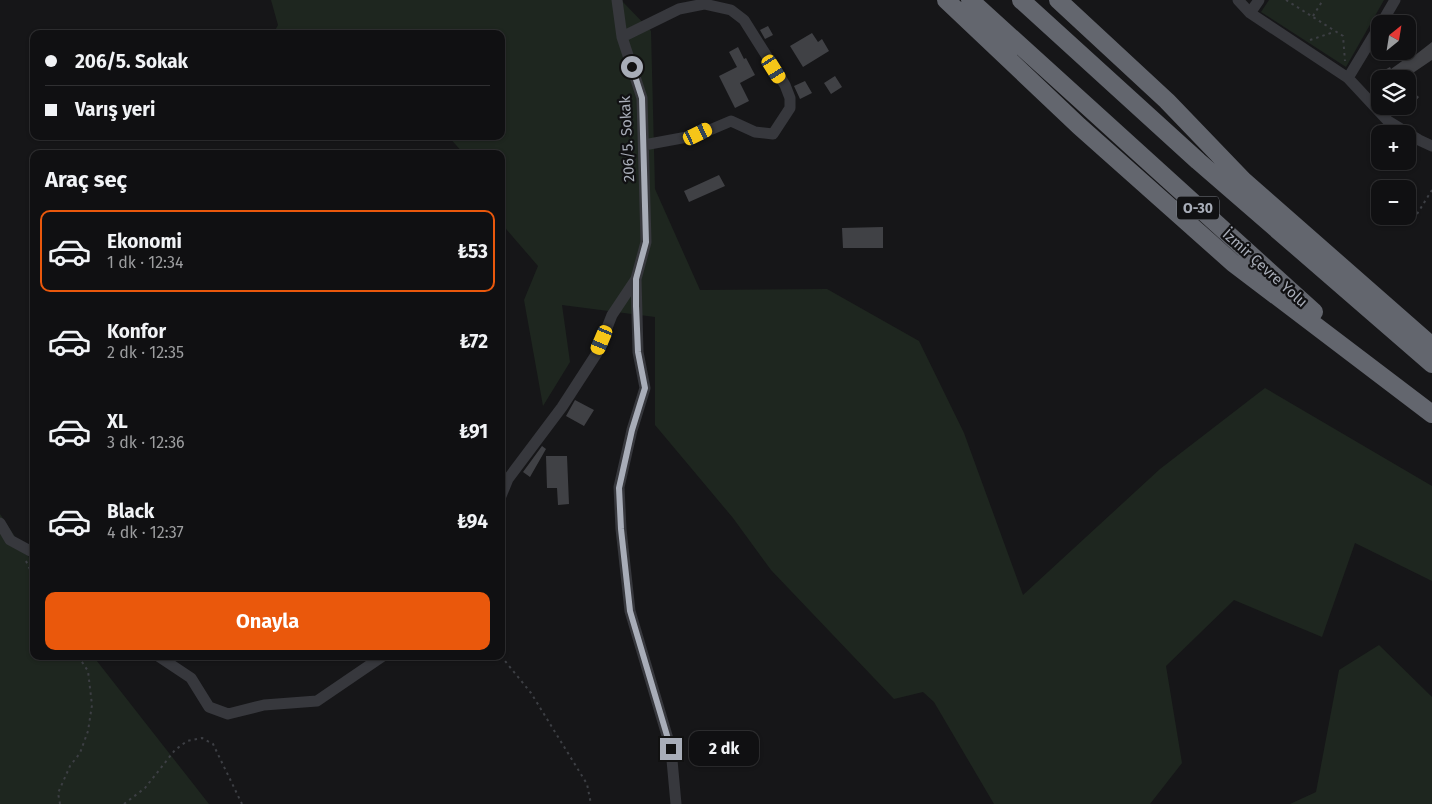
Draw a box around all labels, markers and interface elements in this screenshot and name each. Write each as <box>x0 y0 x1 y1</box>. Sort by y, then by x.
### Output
north arrow <box>1371 15 1416 60</box>
map controls <box>1371 15 1416 225</box>
text: 206/5. Sokak <box>75 50 188 73</box>
car <box>759 52 788 86</box>
route start <box>621 56 643 78</box>
button: layers <box>1371 70 1416 115</box>
street label: 206/5. Sokak <box>616 95 638 183</box>
text: Varış yeri <box>75 98 155 121</box>
car <box>681 121 714 147</box>
button: + <box>1371 125 1416 170</box>
text: Araç seç <box>45 166 127 193</box>
button: − <box>1371 180 1416 225</box>
road number: O-30 <box>1177 197 1219 220</box>
street label: İzmir Çevre Yolu <box>1219 225 1311 311</box>
icon: car <box>47 229 92 274</box>
text: Ekonomi <box>107 230 182 253</box>
text: ₺53 <box>458 240 488 263</box>
text: 1 dk · 12:34 <box>107 253 184 272</box>
icon: car <box>47 319 92 364</box>
text: Konfor <box>107 320 166 343</box>
car <box>589 323 614 357</box>
text: ₺72 <box>459 330 488 353</box>
text: 2 dk · 12:35 <box>107 343 184 362</box>
icon: car <box>47 409 92 454</box>
text: XL <box>107 410 128 433</box>
text: ₺91 <box>459 420 488 443</box>
text: 3 dk · 12:36 <box>107 433 185 452</box>
icon: car <box>47 499 92 544</box>
text: Black <box>107 500 154 523</box>
text: ₺94 <box>457 510 488 533</box>
text: 4 dk · 12:37 <box>107 523 184 542</box>
button: Onayla <box>45 592 490 650</box>
callout: 2 dk <box>688 732 758 766</box>
route end <box>660 738 682 760</box>
text: 2 dk <box>709 739 739 758</box>

